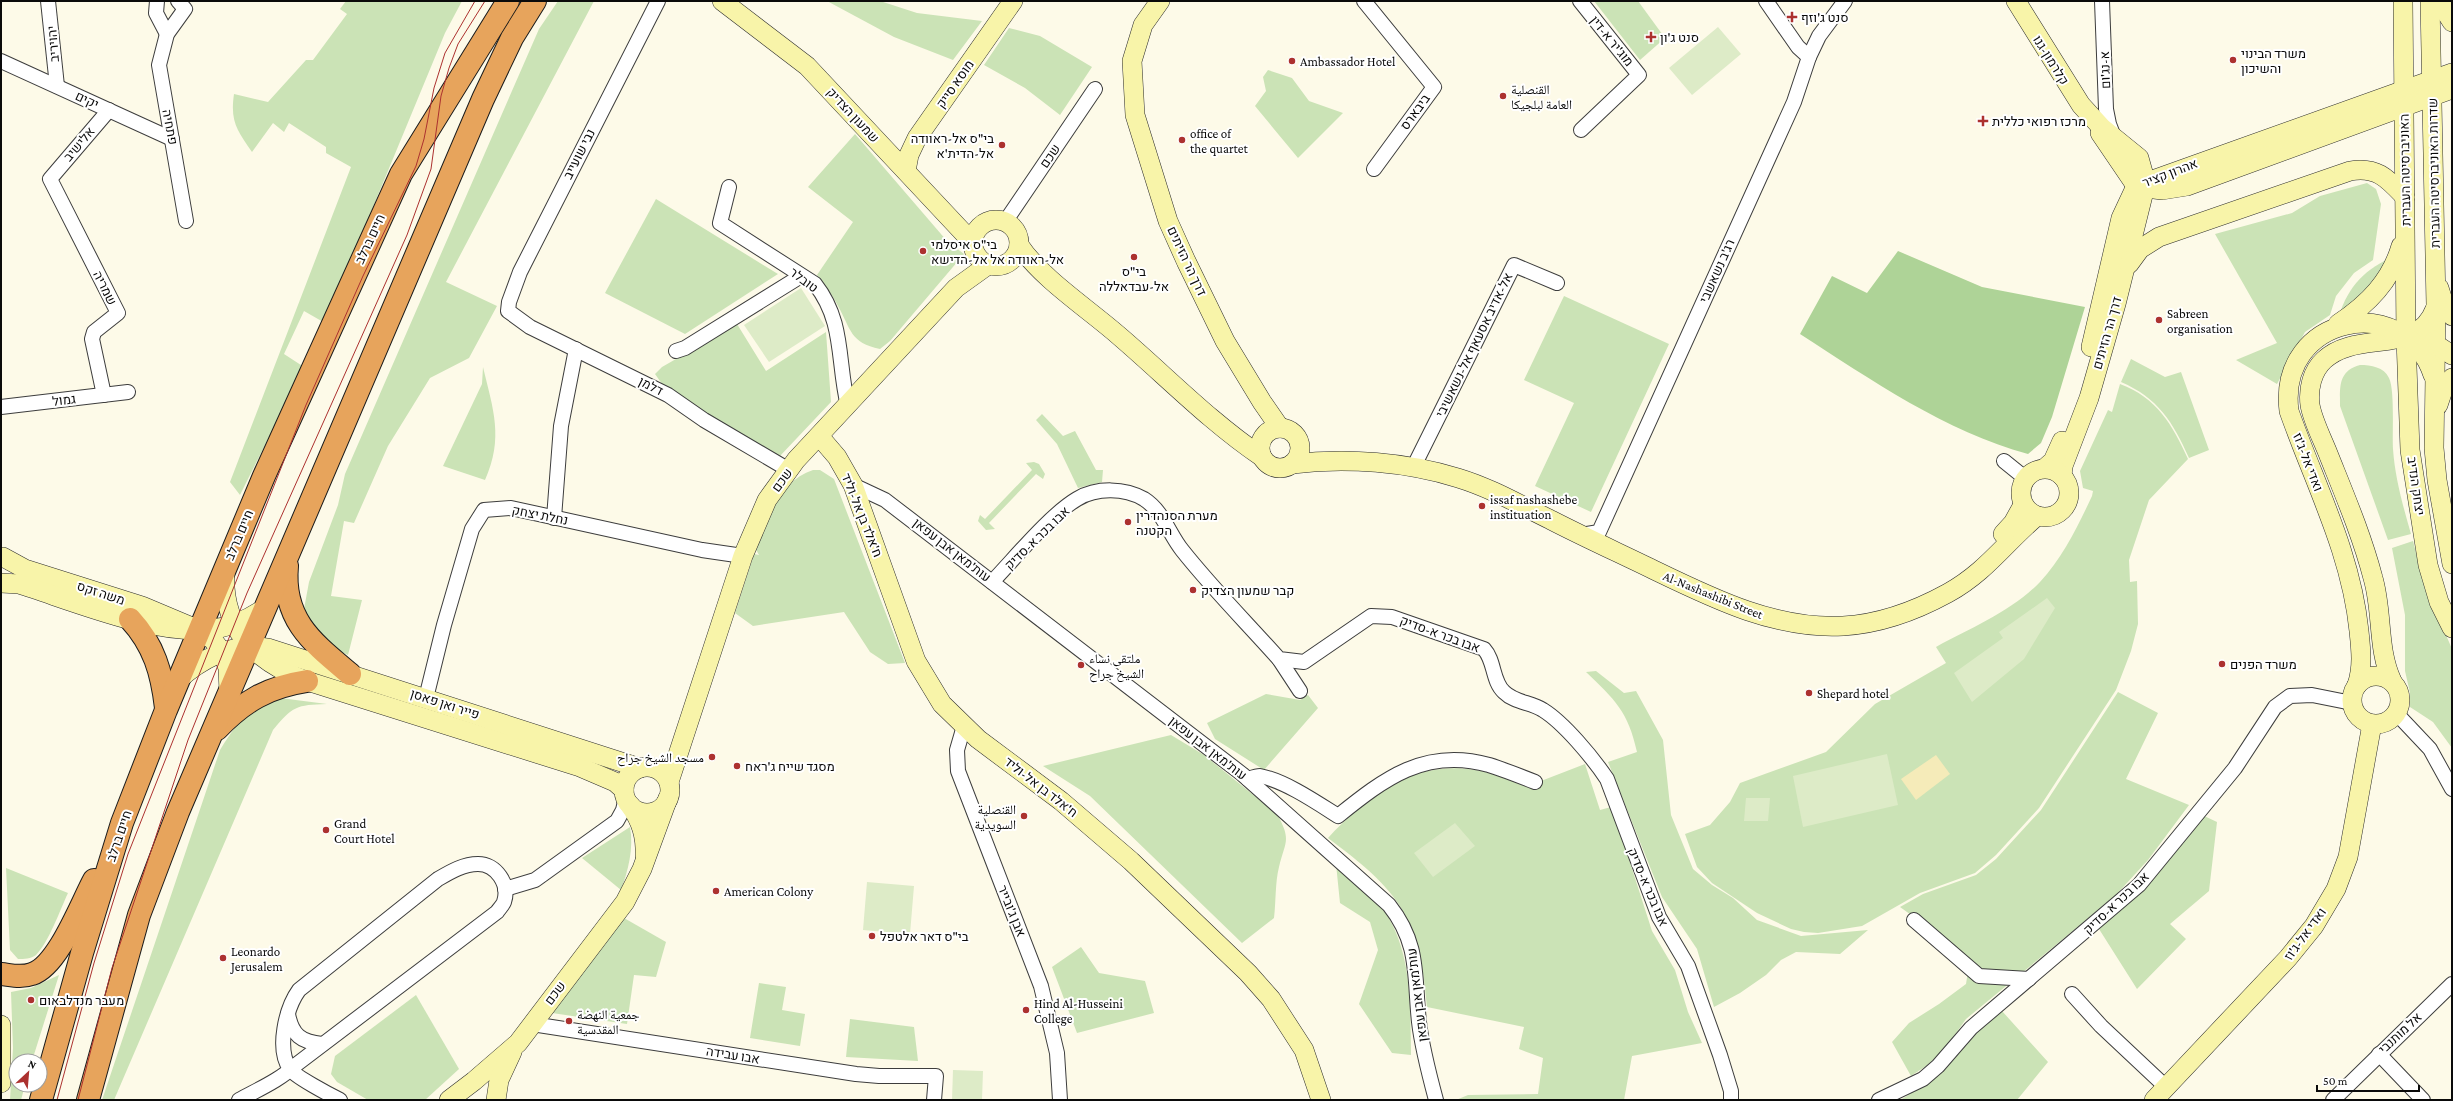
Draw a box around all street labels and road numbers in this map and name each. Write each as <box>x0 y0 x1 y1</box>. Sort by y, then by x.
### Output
street label: מוג'יר א-דין <box>1587 13 1637 69</box>
street label: יהויריב <box>44 25 62 63</box>
street label: קלרמון-גנו <box>2030 33 2072 87</box>
street label: א-נג'ום <box>2097 51 2113 89</box>
street label: מוסא סייק <box>933 57 977 111</box>
street label: שמעון הצדיק <box>824 84 882 146</box>
street label: יקים <box>73 88 101 112</box>
street label: ביבארס <box>1397 91 1433 133</box>
street label: שדרות האוניברסיטה העברית <box>2425 98 2443 248</box>
street label: פתחיה <box>159 108 181 146</box>
street label: האוניברסיטה העברית <box>2397 114 2413 226</box>
street label: אלישיב <box>60 124 98 164</box>
street label: נבי שועייב <box>560 126 598 182</box>
street label: שכם <box>1037 141 1063 171</box>
street label: אהרון קציר <box>2140 156 2200 190</box>
street label: חיים ברלב <box>352 212 388 266</box>
street label: דרך הר הזיתים <box>1164 224 1210 298</box>
street label: רג'ב נשאשבי <box>1696 237 1738 305</box>
street label: טובלר <box>787 264 821 296</box>
street label: שמריה <box>90 268 120 308</box>
street label: אל-אדיב אסעאף אל-נשאשיבי <box>1432 270 1516 420</box>
street label: דרך הר הזיתים <box>2089 295 2125 371</box>
street label: דלמן <box>636 374 666 399</box>
street label: גמול <box>51 391 77 409</box>
street label: ואדי אל-ג'וז <box>2290 431 2326 493</box>
street label: יצחק הנדיב <box>2404 456 2428 516</box>
street label: שכם <box>768 465 796 495</box>
street label: ח'אלד בן אל-וליד <box>838 471 886 559</box>
street label: נחלת יצחק <box>511 502 569 528</box>
street label: אבו בכר א-סדיק <box>1001 503 1073 573</box>
street label: חיים ברלב <box>222 508 256 562</box>
street label: עות'מאן אבן עפאן <box>910 515 994 585</box>
street label: Al-Nashashibi Street <box>1661 568 1766 622</box>
street label: משה זקס <box>75 578 127 608</box>
street label: אבו בכר א-סדיק <box>1398 613 1482 655</box>
street label: פייר ואן פאסן <box>409 686 481 722</box>
street label: עות'מאן אבן עפאן <box>1166 713 1250 783</box>
street label: ח'אלד בן אל-וליד <box>1001 754 1081 820</box>
street label: חיים ברלב <box>103 808 135 864</box>
street label: אבו בכר א-סדיק <box>1625 845 1671 929</box>
street label: אבו בכר א-סדיק <box>2080 869 2152 937</box>
street label: אבן ג'ובייר <box>995 883 1029 939</box>
street label: ואדי אל-ג'וז <box>2281 905 2329 963</box>
street label: עות'מאן אבן עפאן <box>1404 947 1430 1043</box>
street label: שכם <box>541 978 569 1008</box>
street label: אל מותנבי <box>2375 1009 2425 1057</box>
street label: אבו עבידה <box>705 1043 761 1067</box>

